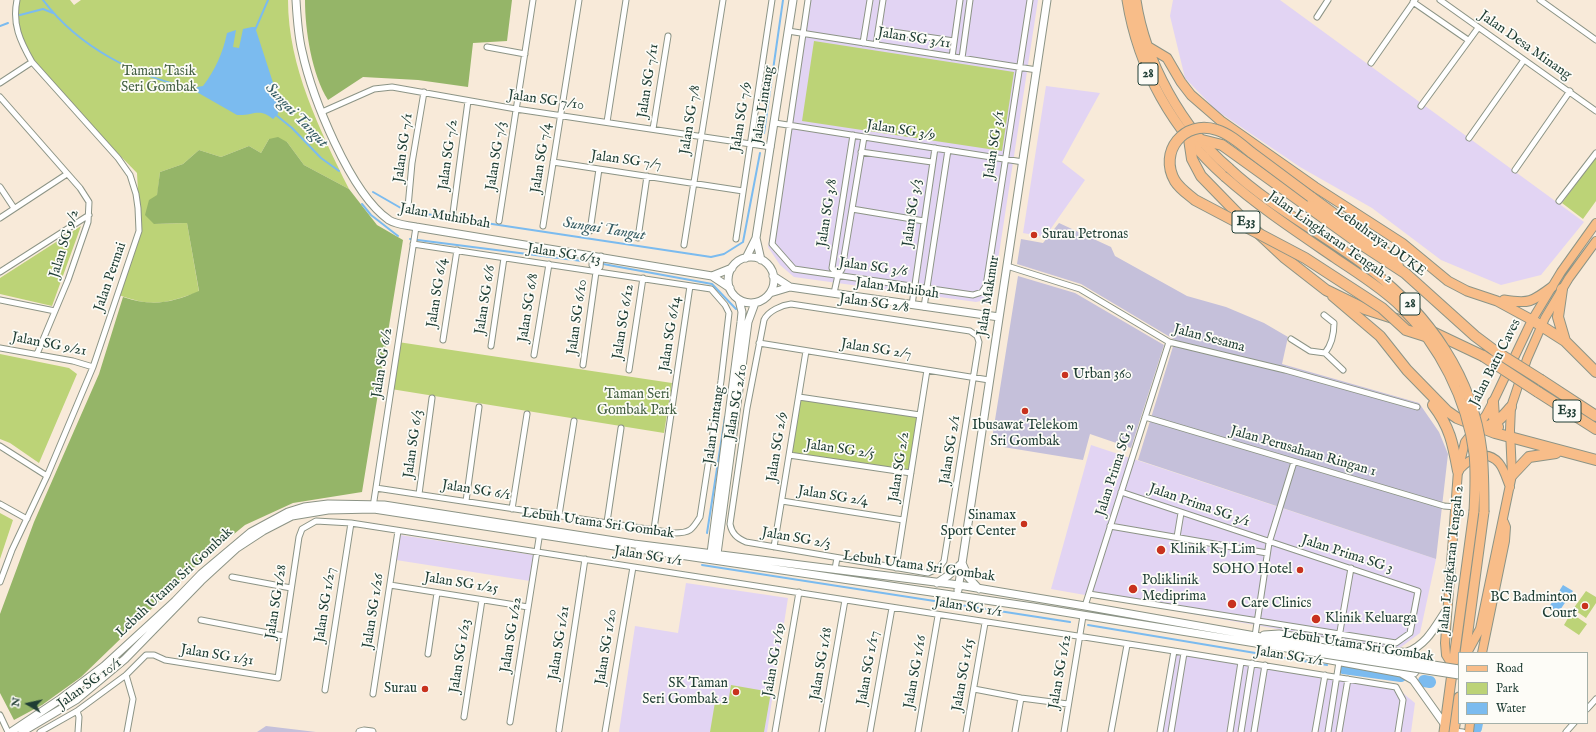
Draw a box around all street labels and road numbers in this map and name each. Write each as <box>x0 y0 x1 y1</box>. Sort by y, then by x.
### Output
street label: Jalan Desa Minang <box>1476 8 1574 84</box>
street label: Jalan SG 3/11 <box>876 25 952 53</box>
street label: Jalan SG 7/11 <box>635 43 663 119</box>
road number: 28 <box>1138 63 1158 85</box>
street label: Jalan Lintang <box>750 65 778 145</box>
street label: Jalan SG 7/9 <box>728 81 756 153</box>
street label: Jalan SG 7/8 <box>677 84 705 156</box>
street label: Jalan SG 7/10 <box>507 87 585 115</box>
street label: Jalan SG 3/1 <box>981 110 1009 180</box>
street label: Jalan SG 7/1 <box>391 112 417 184</box>
street label: Jalan SG 3/9 <box>865 117 937 145</box>
street label: Jalan SG 7/2 <box>436 119 462 191</box>
street label: Jalan SG 7/3 <box>483 120 511 192</box>
street label: Jalan SG 7/4 <box>528 122 556 194</box>
street label: Jalan SG 7/7 <box>590 148 662 174</box>
street label: Jalan SG 3/8 <box>814 178 842 248</box>
street label: Jalan SG 3/3 <box>900 178 926 248</box>
street label: Jalan Lingkaran Tengah 2 <box>1264 188 1396 288</box>
street label: Jalan Muhibbah <box>398 201 492 233</box>
street label: Lebuhraya DUKE <box>1331 203 1429 281</box>
street label: Jalan SG 9/2 <box>47 208 83 280</box>
road number: E33 <box>1232 211 1260 233</box>
street label: Jalan Permai <box>91 240 131 314</box>
street label: Jalan SG 6/13 <box>526 241 602 269</box>
street label: Jalan Makmur <box>974 254 1004 338</box>
street label: Jalan SG 3/6 <box>838 255 908 281</box>
street label: Jalan SG 6/4 <box>424 257 452 329</box>
street label: Jalan SG 6/6 <box>472 264 500 336</box>
street label: Jalan SG 6/8 <box>515 272 543 344</box>
street label: Jalan Muhibah <box>854 275 940 303</box>
street label: Jalan SG 6/10 <box>564 278 592 356</box>
street label: Jalan SG 6/12 <box>610 283 638 361</box>
street label: Jalan SG 2/8 <box>838 291 910 317</box>
road number: 28 <box>1400 293 1420 315</box>
street label: Jalan SG 6/14 <box>657 295 685 373</box>
street label: Jalan Batu Caves <box>1467 317 1525 409</box>
street label: Jalan Sesama <box>1171 321 1247 357</box>
street label: Jalan SG 6/2 <box>369 327 397 399</box>
street label: Jalan SG 9/21 <box>10 330 88 360</box>
street label: Jalan SG 2/7 <box>840 336 912 364</box>
street label: Jalan SG 2/10 <box>722 363 752 441</box>
street label: Jalan Lintang <box>701 385 729 465</box>
road number: E33 <box>1553 400 1581 422</box>
street label: Jalan SG 6/3 <box>401 409 427 479</box>
street label: Jalan SG 2/9 <box>764 411 792 483</box>
street label: Jalan SG 2/1 <box>937 414 965 486</box>
street label: Jalan Prima SG 2 <box>1093 421 1139 519</box>
street label: Jalan Perusahaan Ringan 1 <box>1228 423 1378 481</box>
street label: Jalan SG 2/2 <box>886 431 914 503</box>
street label: Jalan SG 2/5 <box>804 437 876 463</box>
street label: Jalan SG 6/1 <box>441 477 511 505</box>
street label: Jalan Prima SG 3/1 <box>1146 481 1252 531</box>
street label: Jalan SG 2/4 <box>797 483 869 511</box>
street label: Jalan Lingkaran Tengah 2 <box>1436 485 1468 635</box>
street label: Lebuh Utama Sri Gombak <box>521 505 675 543</box>
street label: Lebuh Utama Sri Gombak <box>113 524 237 642</box>
street label: Jalan SG 2/3 <box>760 525 832 553</box>
street label: Jalan Prima SG 3 <box>1299 532 1395 578</box>
street label: Jalan SG 1/1 <box>613 543 683 571</box>
street label: Lebuh Utama Sri Gombak <box>842 548 996 586</box>
street label: Jalan SG 1/28 <box>263 564 291 640</box>
street label: Jalan SG 1/27 <box>312 566 340 644</box>
street label: Jalan SG 1/25 <box>423 570 499 598</box>
street label: Jalan SG 1/26 <box>360 572 388 650</box>
street label: Jalan SG 1/1 <box>933 594 1003 622</box>
street label: Jalan SG 1/22 <box>498 596 526 674</box>
street label: Jalan SG 1/21 <box>546 605 574 681</box>
street label: Jalan SG 1/20 <box>593 608 621 686</box>
street label: Jalan SG 1/23 <box>447 618 475 694</box>
street label: Jalan SG 1/19 <box>760 622 790 698</box>
street label: Jalan SG 1/18 <box>807 626 837 702</box>
street label: Lebuh Utama Sri Gombak <box>1281 626 1435 666</box>
street label: Jalan SG 1/17 <box>854 630 884 706</box>
street label: Jalan SG 1/16 <box>901 634 931 710</box>
street label: Jalan SG 1/12 <box>1046 634 1076 710</box>
street label: Jalan SG 1/15 <box>949 637 979 713</box>
street label: Jalan SG 1/31 <box>179 642 255 670</box>
street label: Jalan SG 1/1 <box>1254 643 1324 671</box>
street label: Jalan SG 10/1 <box>55 655 125 713</box>

